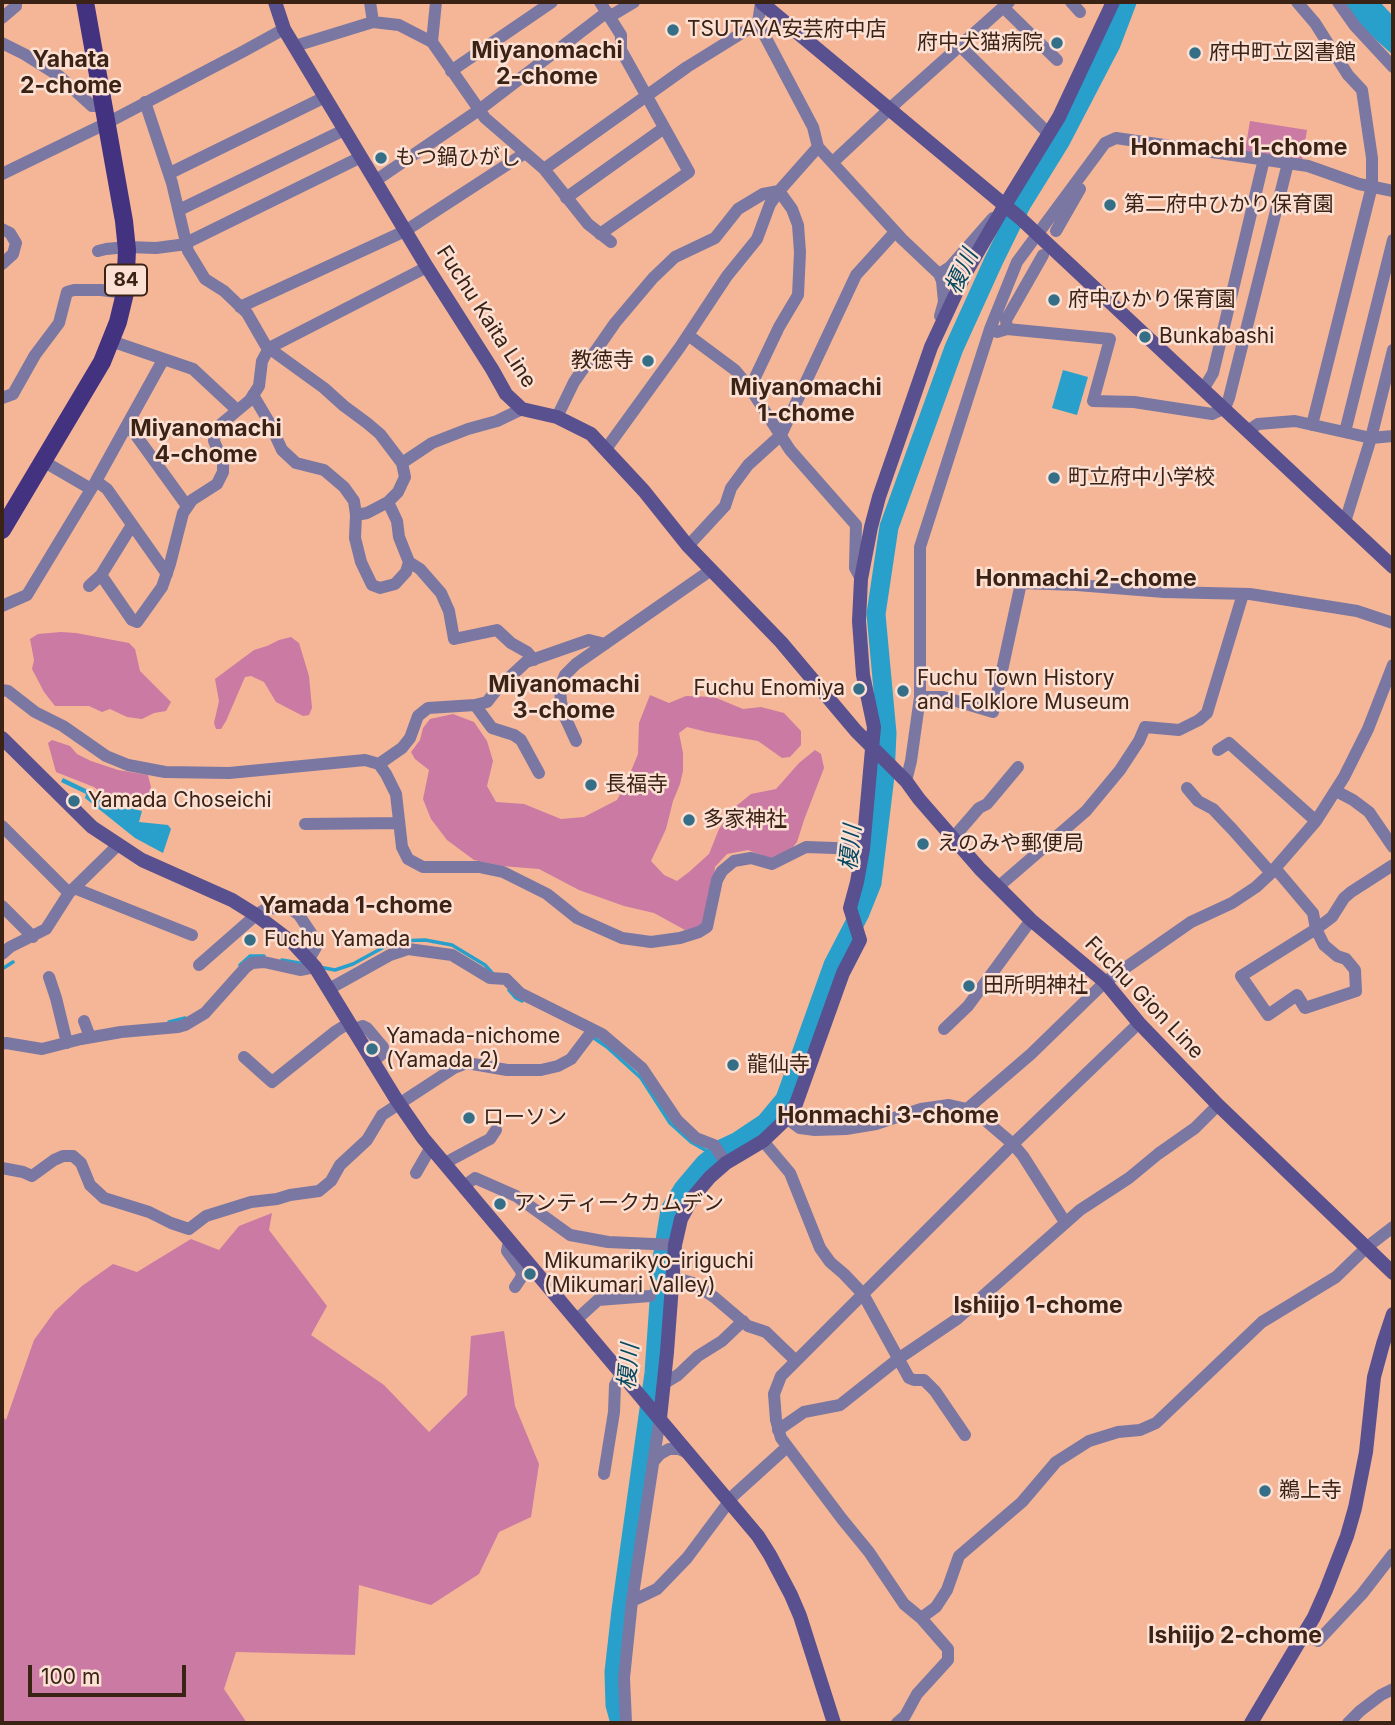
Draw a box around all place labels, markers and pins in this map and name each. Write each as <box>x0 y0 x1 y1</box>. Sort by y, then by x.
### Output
place label: TSUTAYA安芸府中店 <box>687 17 887 43</box>
marker: TSUTAYA安芸府中店 <box>665 22 681 38</box>
place label: 府中犬猫病院 <box>917 30 1043 56</box>
marker: 府中犬猫病院 <box>1049 35 1065 51</box>
place label: 府中町立図書館 <box>1209 40 1356 66</box>
marker: 府中町立図書館 <box>1187 45 1203 61</box>
place label: もつ鍋ひがし <box>395 145 521 171</box>
marker: もつ鍋ひがし <box>373 150 389 166</box>
place label: 第二府中ひかり保育園 <box>1124 192 1334 218</box>
marker: 第二府中ひかり保育園 <box>1102 197 1118 213</box>
place label: 府中ひかり保育園 <box>1068 287 1236 313</box>
marker: 府中ひかり保育園 <box>1046 292 1062 308</box>
place label: Bunkabashi <box>1159 324 1274 350</box>
marker: Bunkabashi <box>1137 329 1153 345</box>
place label: 教徳寺 <box>571 348 634 374</box>
marker: 教徳寺 <box>640 353 656 369</box>
place label: 町立府中小学校 <box>1068 465 1215 491</box>
marker: 町立府中小学校 <box>1046 470 1062 486</box>
place label: Fuchu Town History and Folklore Museum <box>917 666 1130 716</box>
place label: Fuchu Enomiya <box>694 676 845 702</box>
marker: Fuchu Enomiya <box>851 681 867 697</box>
marker: Fuchu Town History and Folklore Museum <box>895 683 911 699</box>
place label: 長福寺 <box>605 772 668 798</box>
marker: 長福寺 <box>583 777 599 793</box>
place label: Yamada Choseichi <box>88 788 272 814</box>
marker: Yamada Choseichi <box>66 793 82 809</box>
place label: 多家神社 <box>703 807 787 833</box>
marker: 多家神社 <box>681 812 697 828</box>
place label: えのみや郵便局 <box>937 831 1084 857</box>
marker: えのみや郵便局 <box>915 836 931 852</box>
place label: Fuchu Yamada <box>264 927 410 953</box>
marker: Fuchu Yamada <box>242 932 258 948</box>
place label: 田所明神社 <box>983 973 1088 999</box>
marker: 田所明神社 <box>961 978 977 994</box>
place label: Yamada-nichome (Yamada 2) <box>386 1024 560 1074</box>
marker: Yamada-nichome (Yamada 2) <box>364 1041 380 1057</box>
place label: 龍仙寺 <box>747 1052 810 1078</box>
marker: 龍仙寺 <box>725 1057 741 1073</box>
place label: ローソン <box>483 1105 567 1131</box>
marker: ローソン <box>461 1110 477 1126</box>
place label: アンティークカムデン <box>514 1191 724 1217</box>
marker: アンティークカムデン <box>492 1196 508 1212</box>
place label: Mikumarikyo-iriguchi (Mikumari Valley) <box>544 1249 754 1299</box>
marker: Mikumarikyo-iriguchi (Mikumari Valley) <box>522 1266 538 1282</box>
place label: 鵜上寺 <box>1279 1478 1342 1504</box>
marker: 鵜上寺 <box>1257 1483 1273 1499</box>

